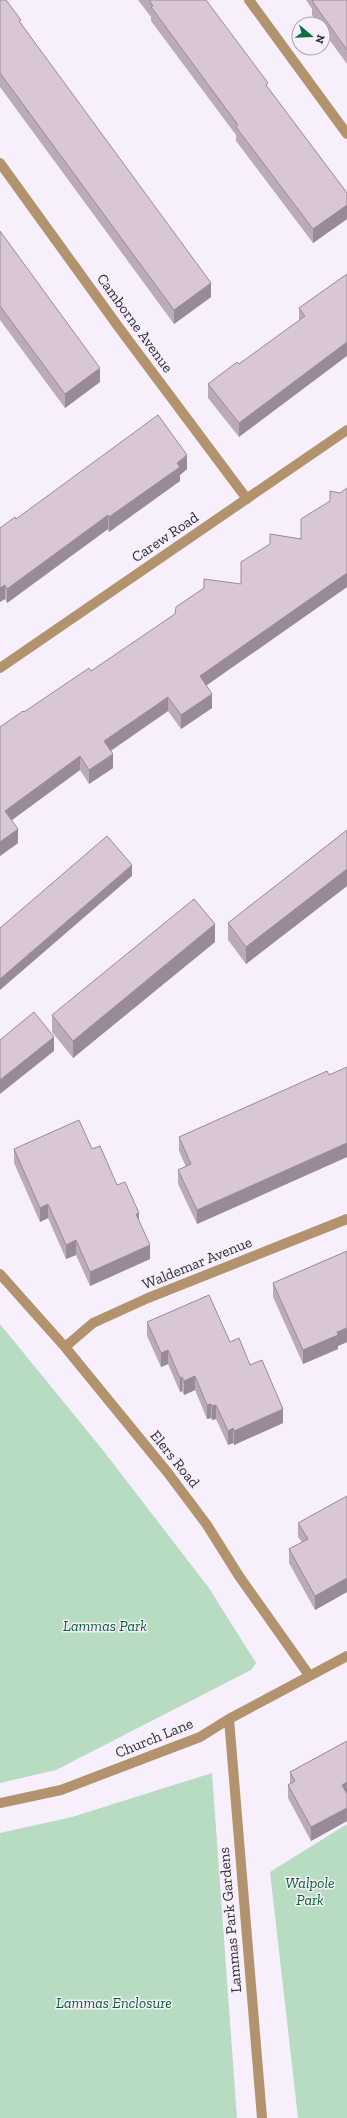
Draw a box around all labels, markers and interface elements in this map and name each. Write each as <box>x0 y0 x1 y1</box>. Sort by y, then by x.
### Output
north arrow <box>291 16 331 56</box>
text: N <box>312 33 327 46</box>
street label: Camborne Avenue <box>93 270 177 376</box>
street label: Carew Road <box>128 508 203 566</box>
street label: Waldemar Avenue <box>140 1233 254 1293</box>
street label: Elers Road <box>146 1427 204 1492</box>
park label: Lammas Park <box>63 1617 147 1635</box>
street label: Church Lane <box>112 1714 196 1762</box>
street label: Lammas Park Gardens <box>215 1846 245 1994</box>
park label: Walpole Park <box>285 1874 335 1909</box>
park label: Lammas Enclosure <box>56 1994 172 2012</box>

